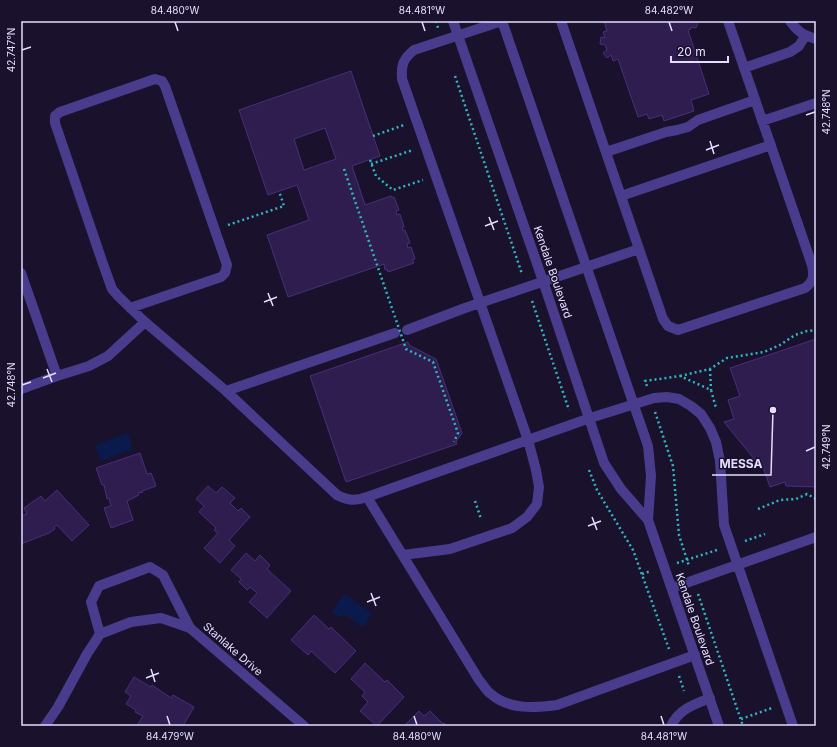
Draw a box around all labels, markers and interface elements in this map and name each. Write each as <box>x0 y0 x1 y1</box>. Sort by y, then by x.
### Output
text: 84.480°W <box>151 4 199 16</box>
text: 84.481°W <box>399 4 445 16</box>
text: 84.482°W <box>645 4 693 16</box>
text: 42.747°N <box>5 28 17 72</box>
scale bar <box>671 38 728 64</box>
text: 20 m <box>677 44 706 59</box>
text: 42.748°N <box>820 90 832 134</box>
street label: Kendale Boulevard <box>531 224 575 320</box>
text: 42.748°N <box>5 363 17 407</box>
text: 42.749°N <box>820 424 832 470</box>
callout: MESSA <box>712 451 771 475</box>
text: MESSA <box>720 456 763 471</box>
street label: Kendale Boulevard <box>673 571 717 667</box>
street label: Stanlake Drive <box>200 619 266 679</box>
text: 84.479°W <box>146 730 194 742</box>
text: 84.480°W <box>393 730 441 742</box>
text: 84.481°W <box>641 730 687 742</box>

